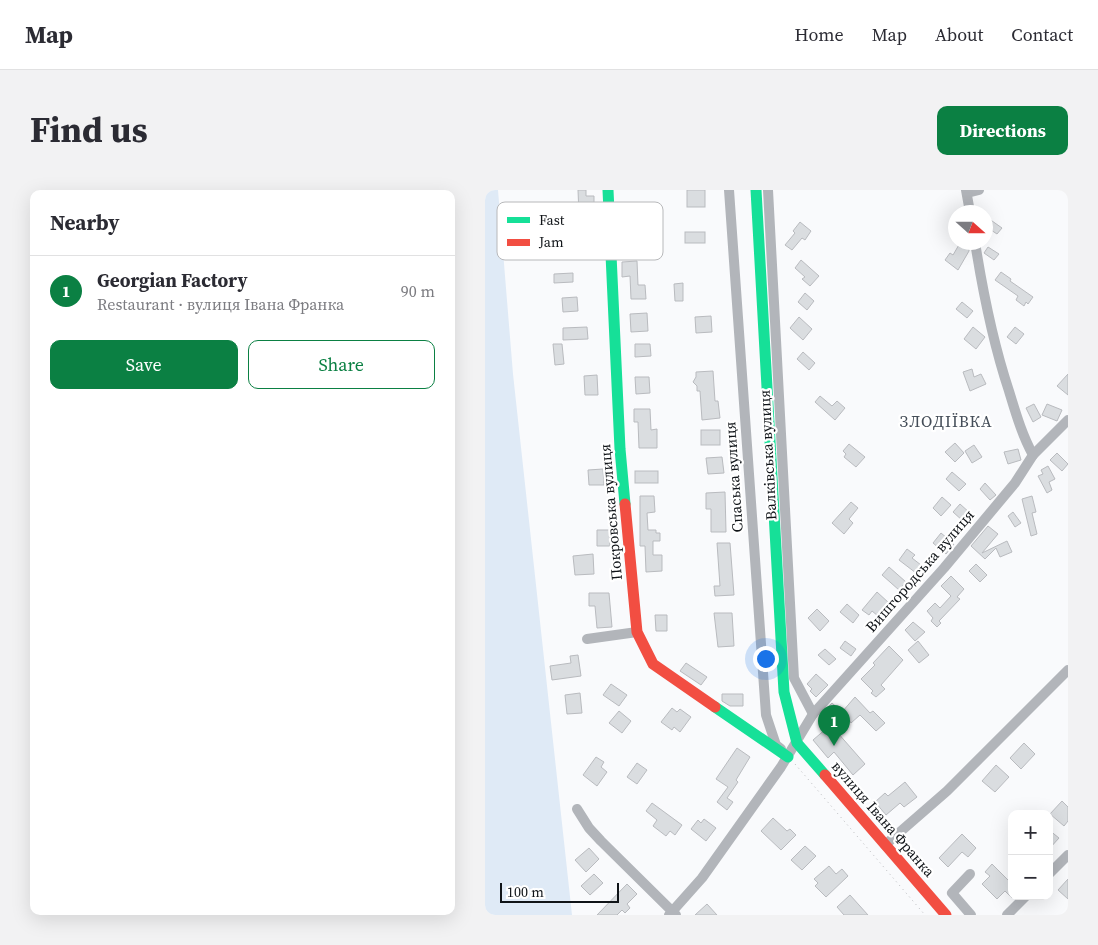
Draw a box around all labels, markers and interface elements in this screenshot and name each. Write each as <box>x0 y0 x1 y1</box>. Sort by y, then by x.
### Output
text: Map <box>25 18 73 51</box>
text: Home <box>795 22 844 47</box>
text: Map <box>872 22 907 47</box>
text: About <box>935 22 983 47</box>
text: Contact <box>1011 22 1073 47</box>
text: Find us <box>30 106 148 154</box>
button: Directions <box>937 106 1068 155</box>
legend <box>497 202 663 260</box>
north arrow <box>948 205 993 250</box>
text: Nearby <box>50 208 120 237</box>
text: Fast <box>539 210 565 230</box>
text: Jam <box>538 232 564 252</box>
text: Georgian Factory <box>97 267 248 293</box>
text: 1 <box>62 280 70 302</box>
text: 90 m <box>401 280 435 302</box>
text: Restaurant · вулиця Івана Франка <box>97 293 344 315</box>
button: Save <box>50 340 238 389</box>
button: Share <box>248 340 435 389</box>
street label: Валківська вулиця <box>754 389 781 521</box>
district label: ЗЛОДІЇВКА <box>899 410 993 432</box>
street label: Спаська вулиця <box>719 421 748 533</box>
street label: Покровська вулиця <box>594 443 627 581</box>
street label: Вишгородська вулиця <box>860 505 979 637</box>
your location <box>753 646 779 672</box>
pin: 1 <box>818 705 850 746</box>
street label: вулиця Івана Франка <box>827 756 940 882</box>
map controls <box>1008 810 1053 900</box>
button: + <box>1008 810 1053 855</box>
button: − <box>1008 855 1053 900</box>
scale bar <box>500 880 619 903</box>
text: 100 m <box>507 882 544 902</box>

